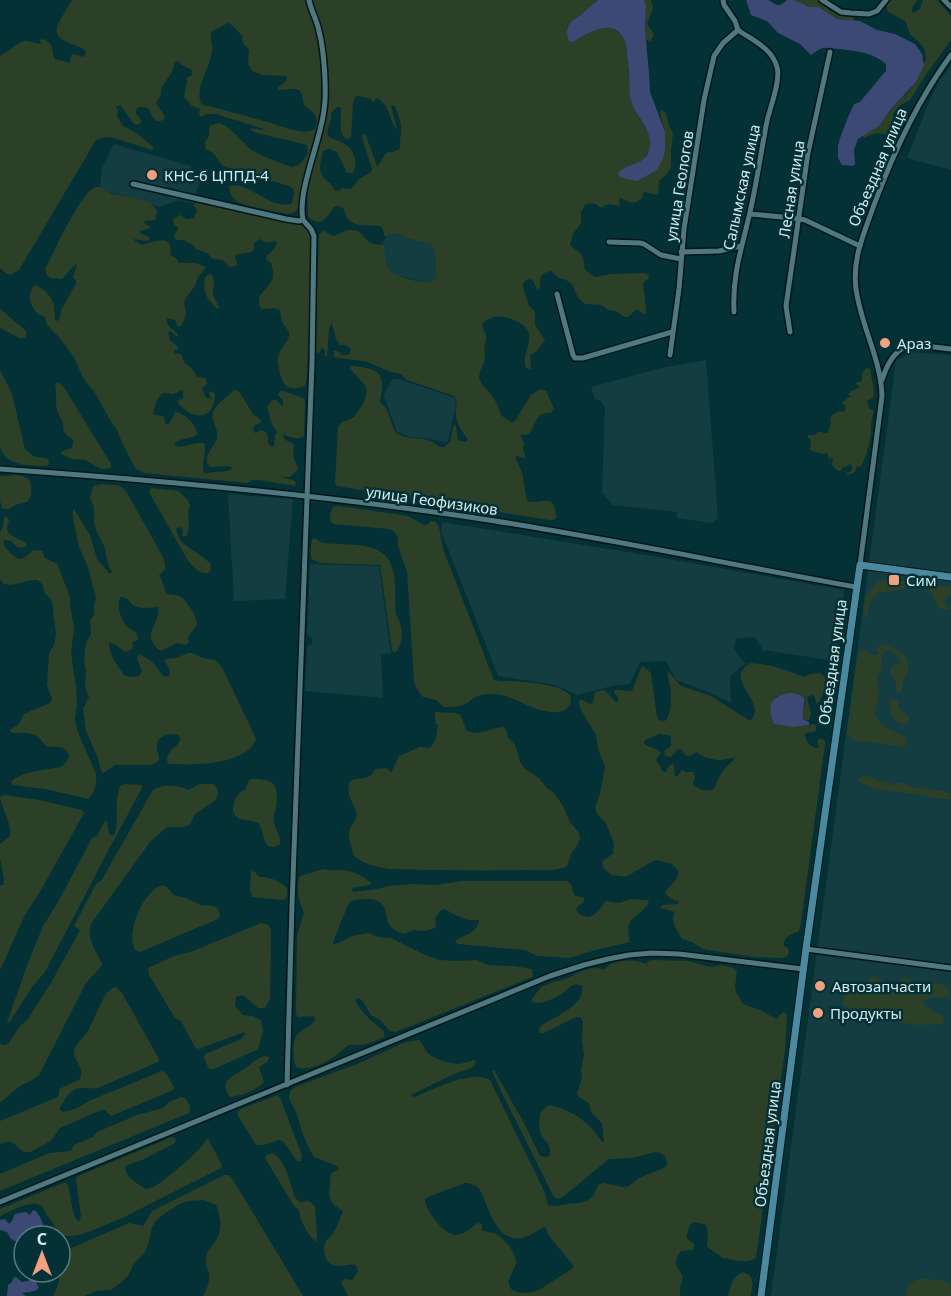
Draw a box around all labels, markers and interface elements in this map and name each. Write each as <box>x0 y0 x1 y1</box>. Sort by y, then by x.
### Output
street label: Объездная улица <box>843 105 911 229</box>
street label: Салымская улица <box>718 122 764 252</box>
street label: улица Геологов <box>660 129 698 243</box>
street label: Лесная улица <box>773 139 809 239</box>
place label: КНС-6 ЦППД-4 <box>164 165 269 185</box>
marker: КНС-6 ЦППД-4 <box>145 168 159 182</box>
place label: Араз <box>897 333 931 353</box>
marker: Араз <box>878 336 892 350</box>
street label: улица Геофизиков <box>365 481 499 519</box>
place label: Сим <box>906 570 936 590</box>
marker: Сим <box>887 573 901 587</box>
street label: Объездная улица <box>813 598 851 726</box>
place label: Автозапчасти <box>832 976 931 996</box>
marker: Автозапчасти <box>813 979 827 993</box>
place label: Продукты <box>830 1003 902 1023</box>
marker: Продукты <box>811 1006 825 1020</box>
street label: Объездная улица <box>749 1080 785 1208</box>
north arrow <box>12 1224 72 1284</box>
text: С <box>37 1228 47 1250</box>

